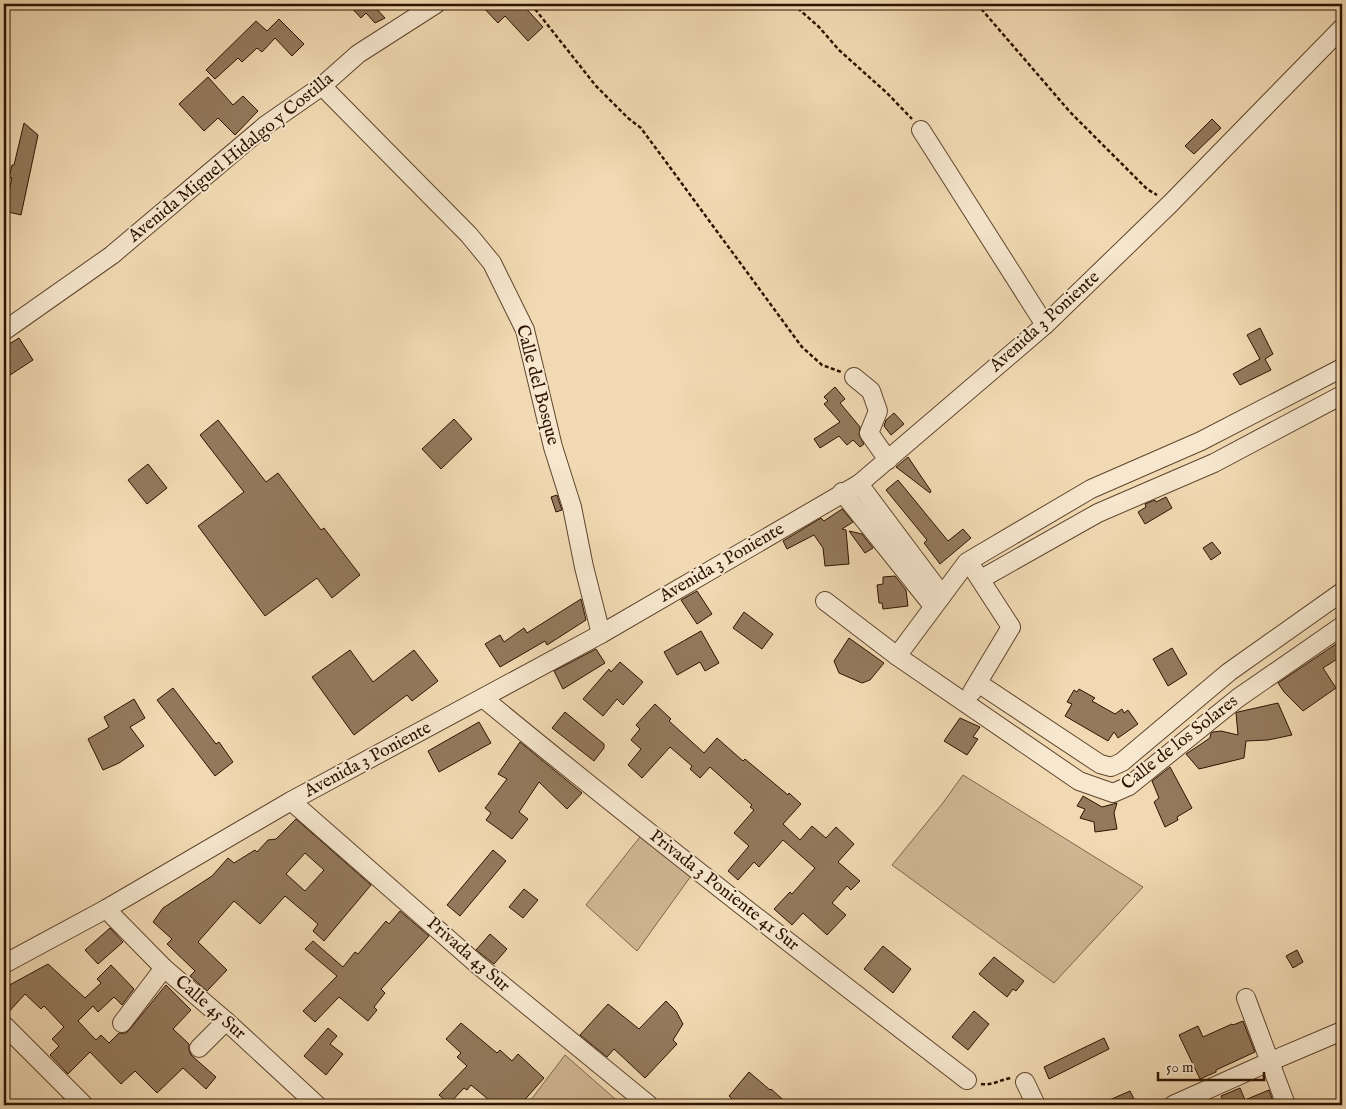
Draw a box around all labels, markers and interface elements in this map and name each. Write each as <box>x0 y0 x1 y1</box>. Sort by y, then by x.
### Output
street label: Avenida Miguel Hidalgo y Costilla <box>123 68 339 249</box>
street label: Avenida 3 Poniente <box>984 266 1105 378</box>
street label: Calle del Bosque <box>510 322 564 448</box>
street label: Avenida 3 Poniente <box>655 518 789 609</box>
street label: Calle de los Solares <box>1117 690 1243 796</box>
street label: Avenida 3 Poniente <box>300 717 435 804</box>
street label: Privada 3 Poniente 41 Sur <box>644 825 804 957</box>
street label: Privada 43 Sur <box>421 912 515 998</box>
street label: Calle 45 Sur <box>170 971 251 1045</box>
scale bar <box>1158 1049 1265 1081</box>
text: 50 m <box>1166 1058 1194 1077</box>

